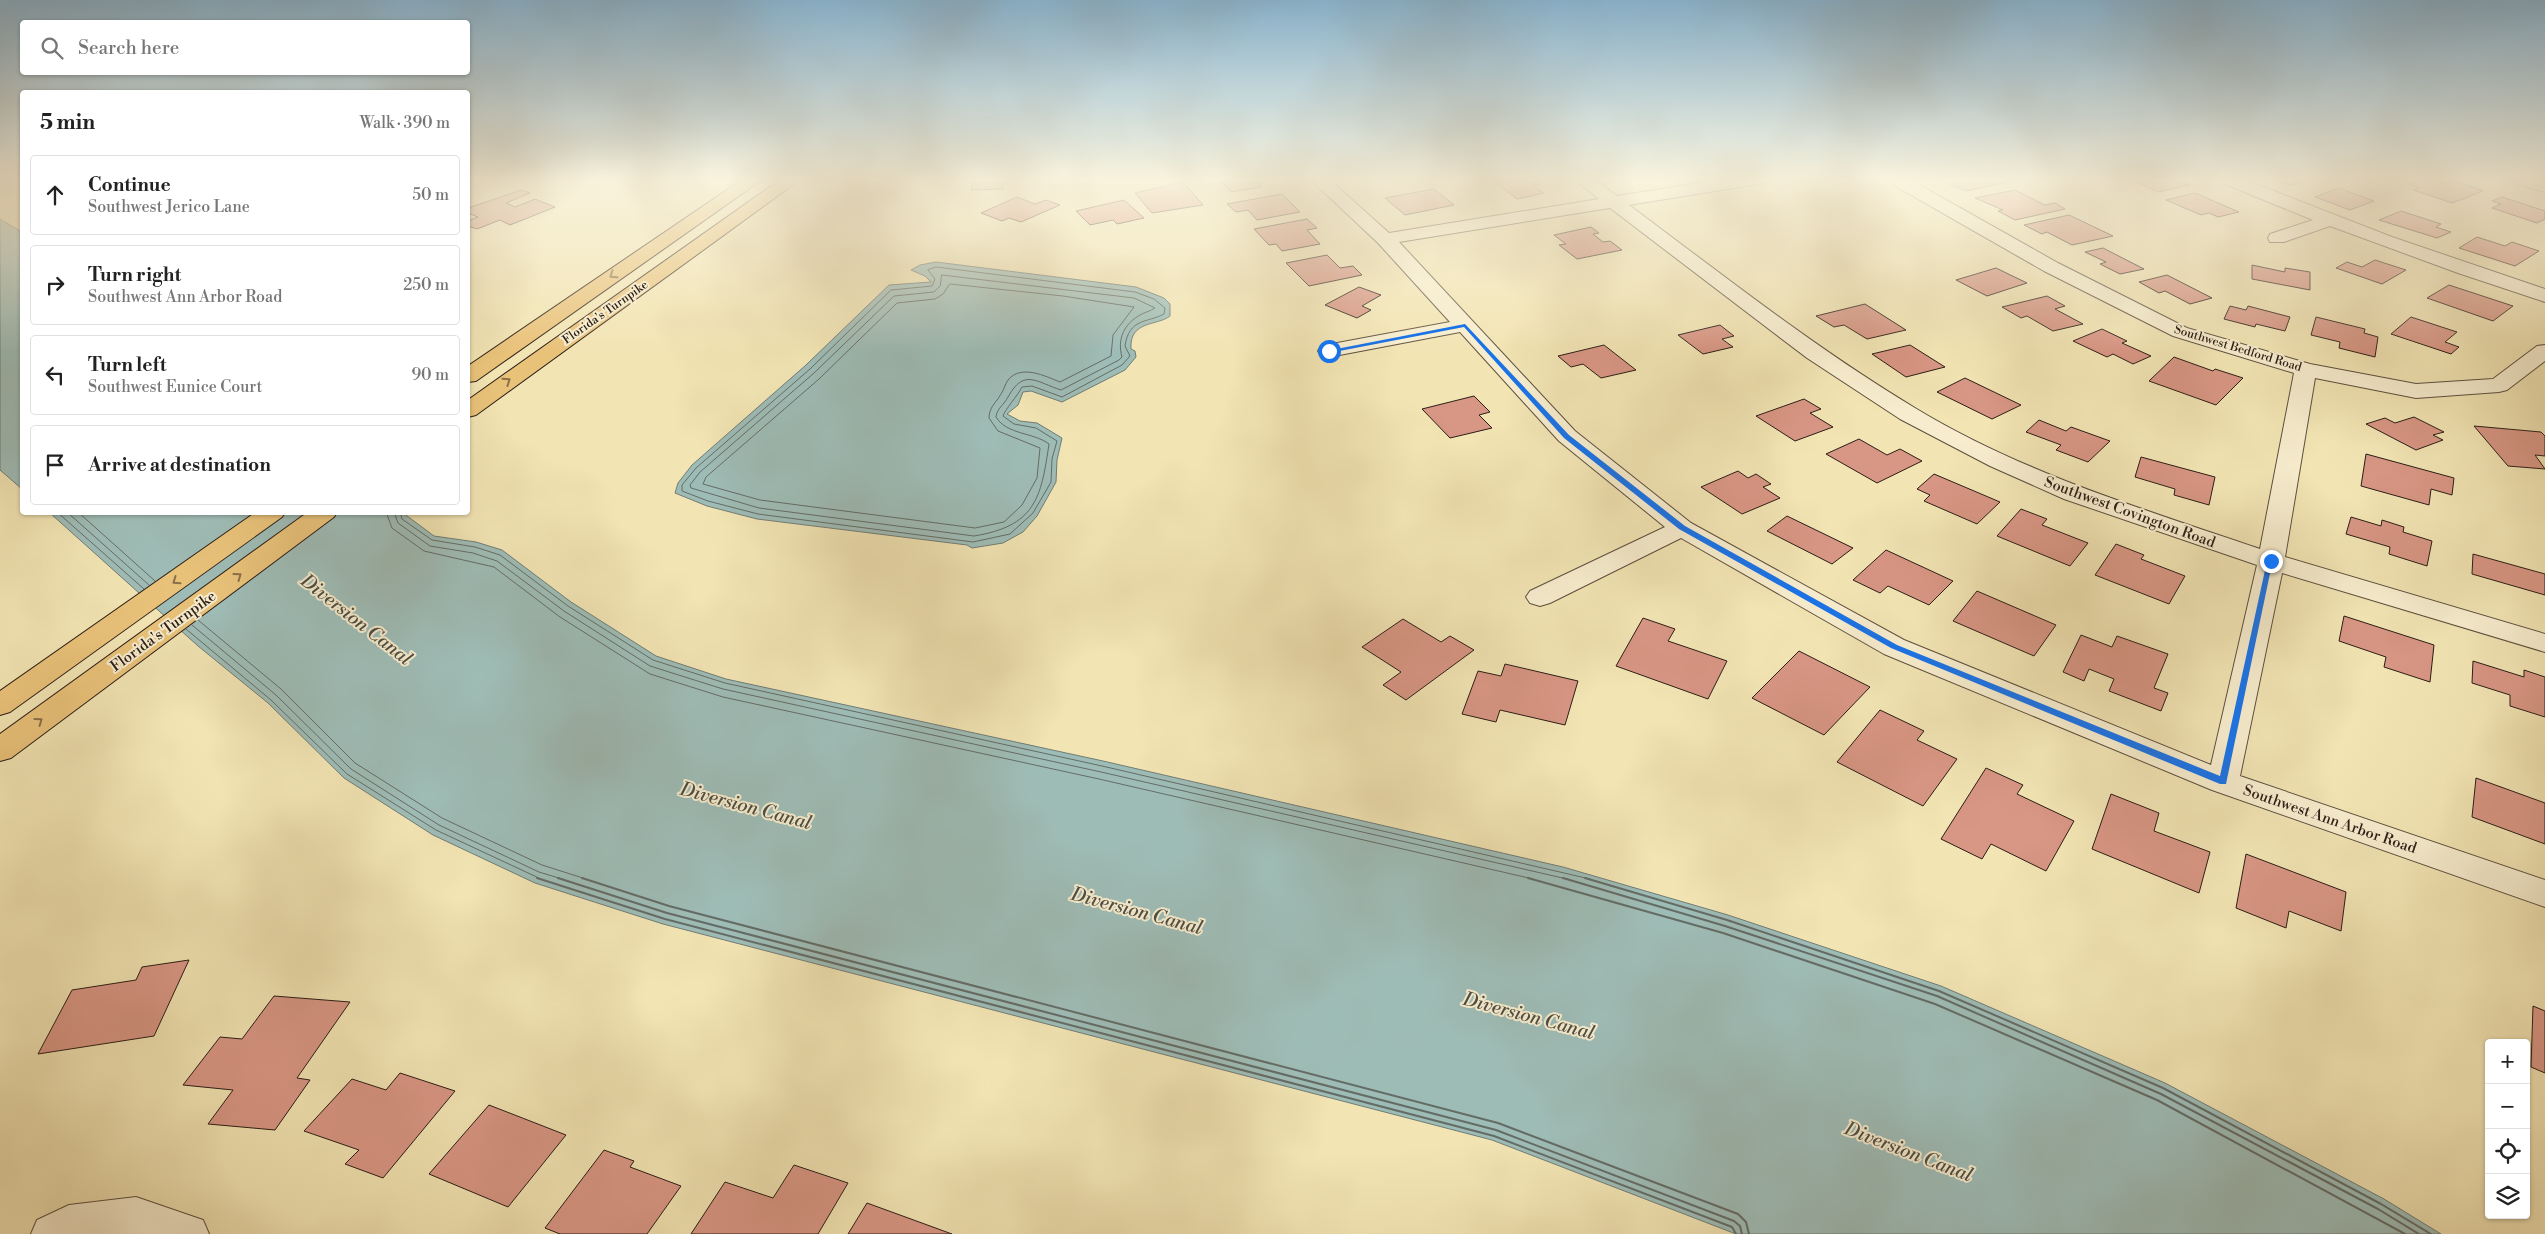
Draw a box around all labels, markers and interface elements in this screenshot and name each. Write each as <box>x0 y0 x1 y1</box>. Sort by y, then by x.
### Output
search box <box>20 20 470 75</box>
icon: search <box>38 34 66 62</box>
text: Search here <box>78 36 179 60</box>
text: 5 min <box>40 110 95 136</box>
text: Walk · 390 m <box>360 113 450 133</box>
text: Continue <box>88 173 171 197</box>
icon: ahead <box>41 181 69 209</box>
text: 50 m <box>412 185 449 205</box>
text: Southwest Jerico Lane <box>88 197 250 217</box>
text: Turn right <box>88 263 181 287</box>
one-way arrow <box>609 269 618 278</box>
icon: right <box>41 271 69 299</box>
text: 250 m <box>403 275 449 295</box>
street label: Florida's Turnpike <box>560 277 651 347</box>
text: Southwest Ann Arbor Road <box>88 287 282 307</box>
street label: Southwest Bedford Road <box>2172 322 2304 375</box>
route start <box>1318 340 1341 363</box>
text: Turn left <box>88 353 167 377</box>
icon: left <box>41 361 69 389</box>
text: 90 m <box>411 365 449 385</box>
text: Southwest Eunice Court <box>88 377 262 397</box>
one-way arrow <box>501 379 510 387</box>
icon: arrive <box>41 451 69 479</box>
text: Arrive at destination <box>88 453 271 477</box>
street label: Southwest Covington Road <box>2042 473 2218 552</box>
route end <box>2260 550 2283 573</box>
water label: Diversion Canal <box>295 568 417 671</box>
one-way arrow <box>232 573 242 582</box>
one-way arrow <box>173 575 182 584</box>
street label: Florida's Turnpike <box>107 587 220 676</box>
one-way arrow <box>33 718 43 727</box>
water label: Diversion Canal <box>676 777 814 835</box>
street label: Southwest Ann Arbor Road <box>2241 781 2419 858</box>
water label: Diversion Canal <box>1067 882 1205 940</box>
water label: Diversion Canal <box>1459 987 1597 1045</box>
map controls <box>2485 1039 2530 1219</box>
button: + <box>2485 1039 2530 1084</box>
button: − <box>2485 1084 2530 1129</box>
water label: Diversion Canal <box>1840 1116 1976 1187</box>
button: locate <box>2485 1129 2530 1174</box>
button: layers <box>2485 1174 2530 1219</box>

